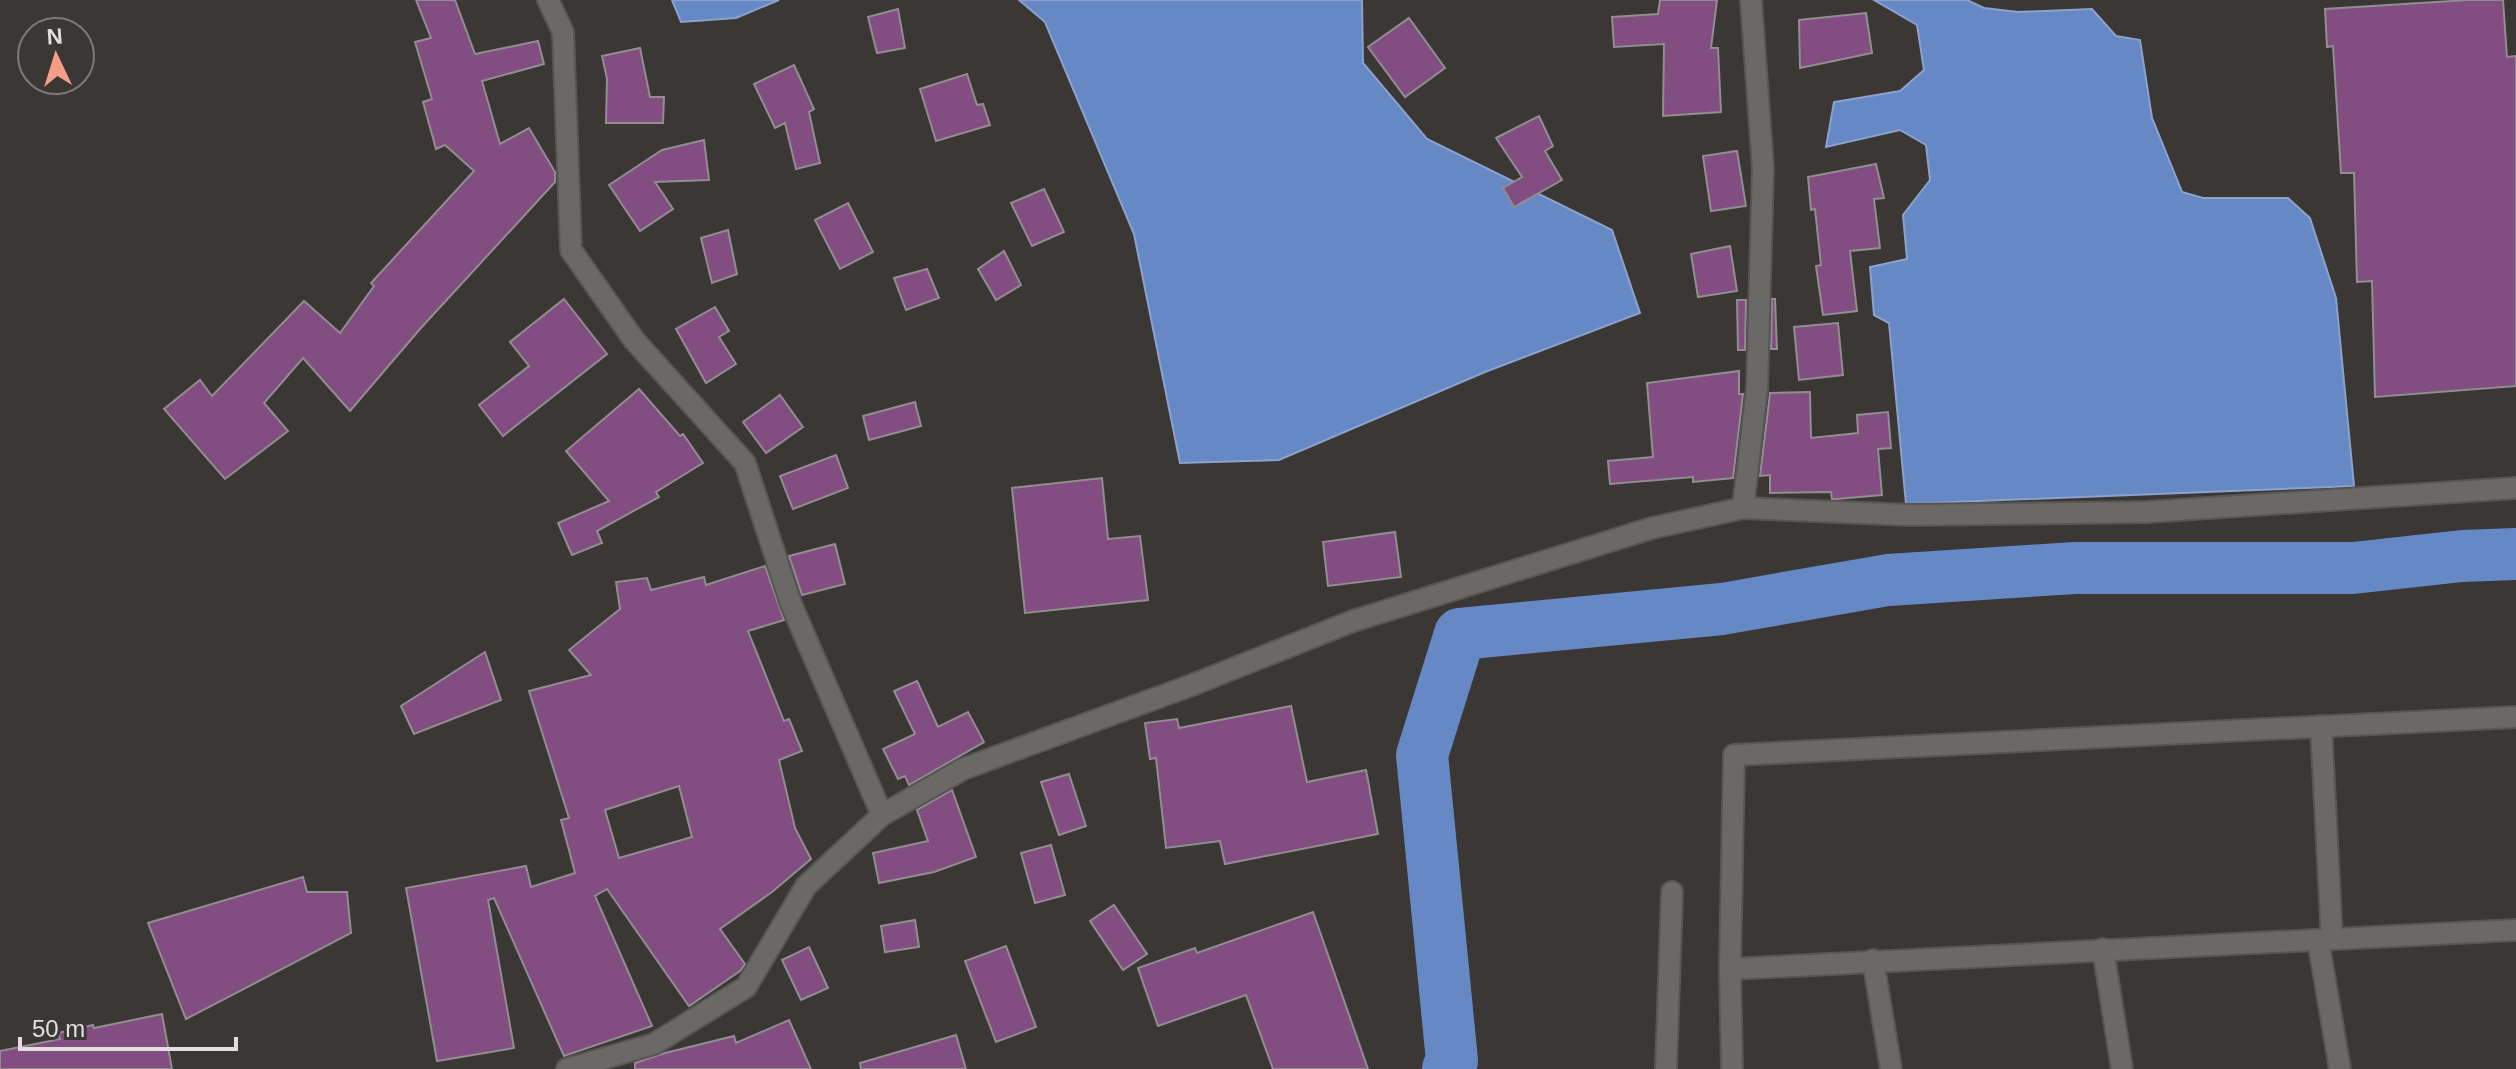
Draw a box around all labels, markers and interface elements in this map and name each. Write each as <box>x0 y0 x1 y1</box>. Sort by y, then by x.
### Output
north arrow <box>16 16 96 96</box>
text: N <box>46 24 63 50</box>
scale bar <box>20 1001 236 1051</box>
text: 50 m <box>32 1015 85 1042</box>

